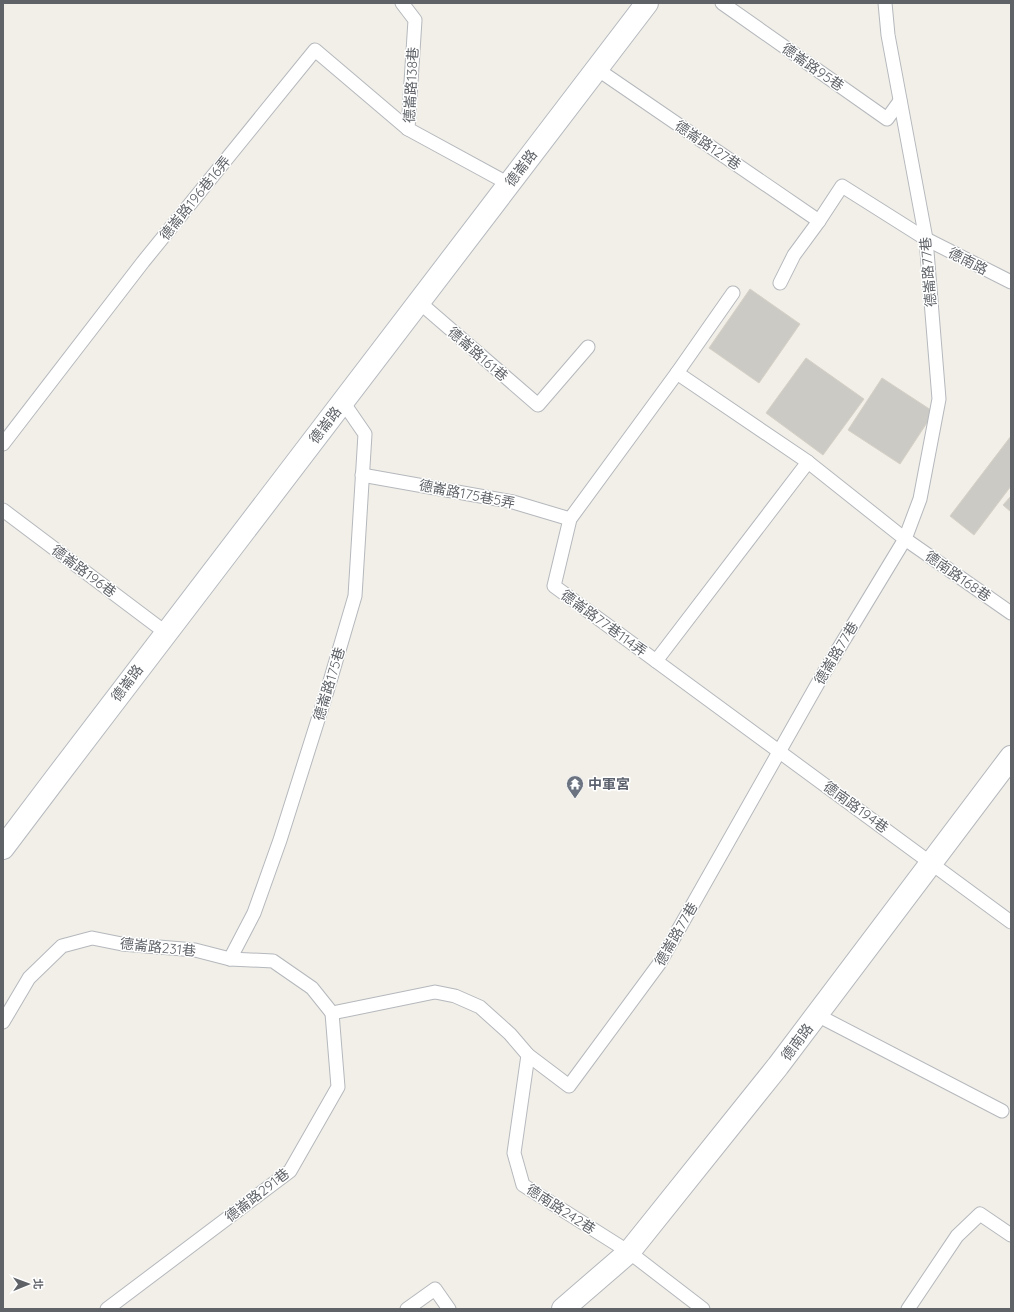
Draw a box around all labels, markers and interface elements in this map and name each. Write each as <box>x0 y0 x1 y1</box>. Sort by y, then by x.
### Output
street label: 德崙路95巷 <box>779 39 847 95</box>
street label: 德崙路138巷 <box>400 47 422 123</box>
street label: 德崙路127巷 <box>672 116 744 174</box>
street label: 德崙路 <box>501 146 541 190</box>
street label: 德崙路196巷16弄 <box>156 152 234 244</box>
street label: 德崙路77巷 <box>916 236 940 308</box>
street label: 德南路 <box>945 243 991 279</box>
street label: 德崙路161巷 <box>444 323 512 385</box>
street label: 德崙路 <box>305 403 345 447</box>
street label: 德崙路175巷5弄 <box>417 476 517 512</box>
street label: 德崙路196巷 <box>48 541 120 601</box>
street label: 德南路168巷 <box>922 547 994 605</box>
street label: 德崙路77巷114弄 <box>557 586 651 660</box>
street label: 德崙路77巷 <box>810 618 862 688</box>
street label: 德崙路175巷 <box>309 645 349 723</box>
street label: 德崙路 <box>107 661 147 705</box>
temple icon: 中軍宮 <box>565 774 585 799</box>
place label: 中軍宮 <box>588 775 630 793</box>
street label: 德南路194巷 <box>820 777 892 837</box>
street label: 德崙路77巷 <box>651 899 701 969</box>
street label: 德崙路231巷 <box>119 934 197 960</box>
street label: 德南路 <box>777 1020 817 1064</box>
street label: 德崙路291巷 <box>221 1164 293 1226</box>
street label: 德南路242巷 <box>523 1180 599 1238</box>
north arrow <box>8 1264 48 1304</box>
text: 北 <box>31 1278 45 1289</box>

